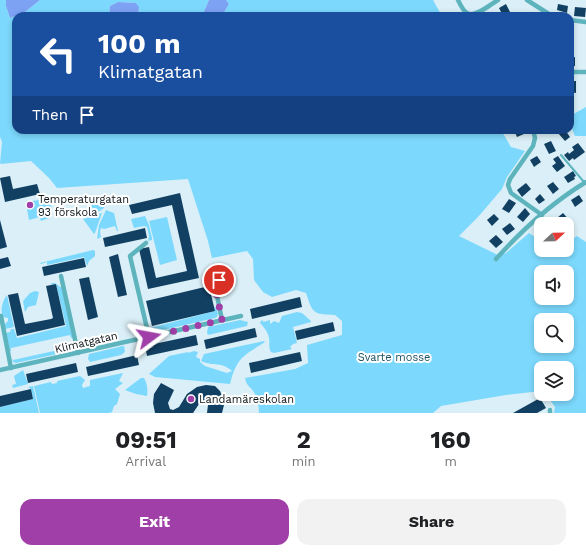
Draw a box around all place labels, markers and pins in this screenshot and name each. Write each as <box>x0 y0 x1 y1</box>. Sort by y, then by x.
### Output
place label: Temperaturgatan 93 förskola <box>38 193 129 219</box>
marker: Temperaturgatan 93 förskola <box>25 200 35 210</box>
pin <box>202 263 236 297</box>
place label: Landamäreskolan <box>199 393 294 406</box>
marker: Landamäreskolan <box>186 394 196 404</box>

